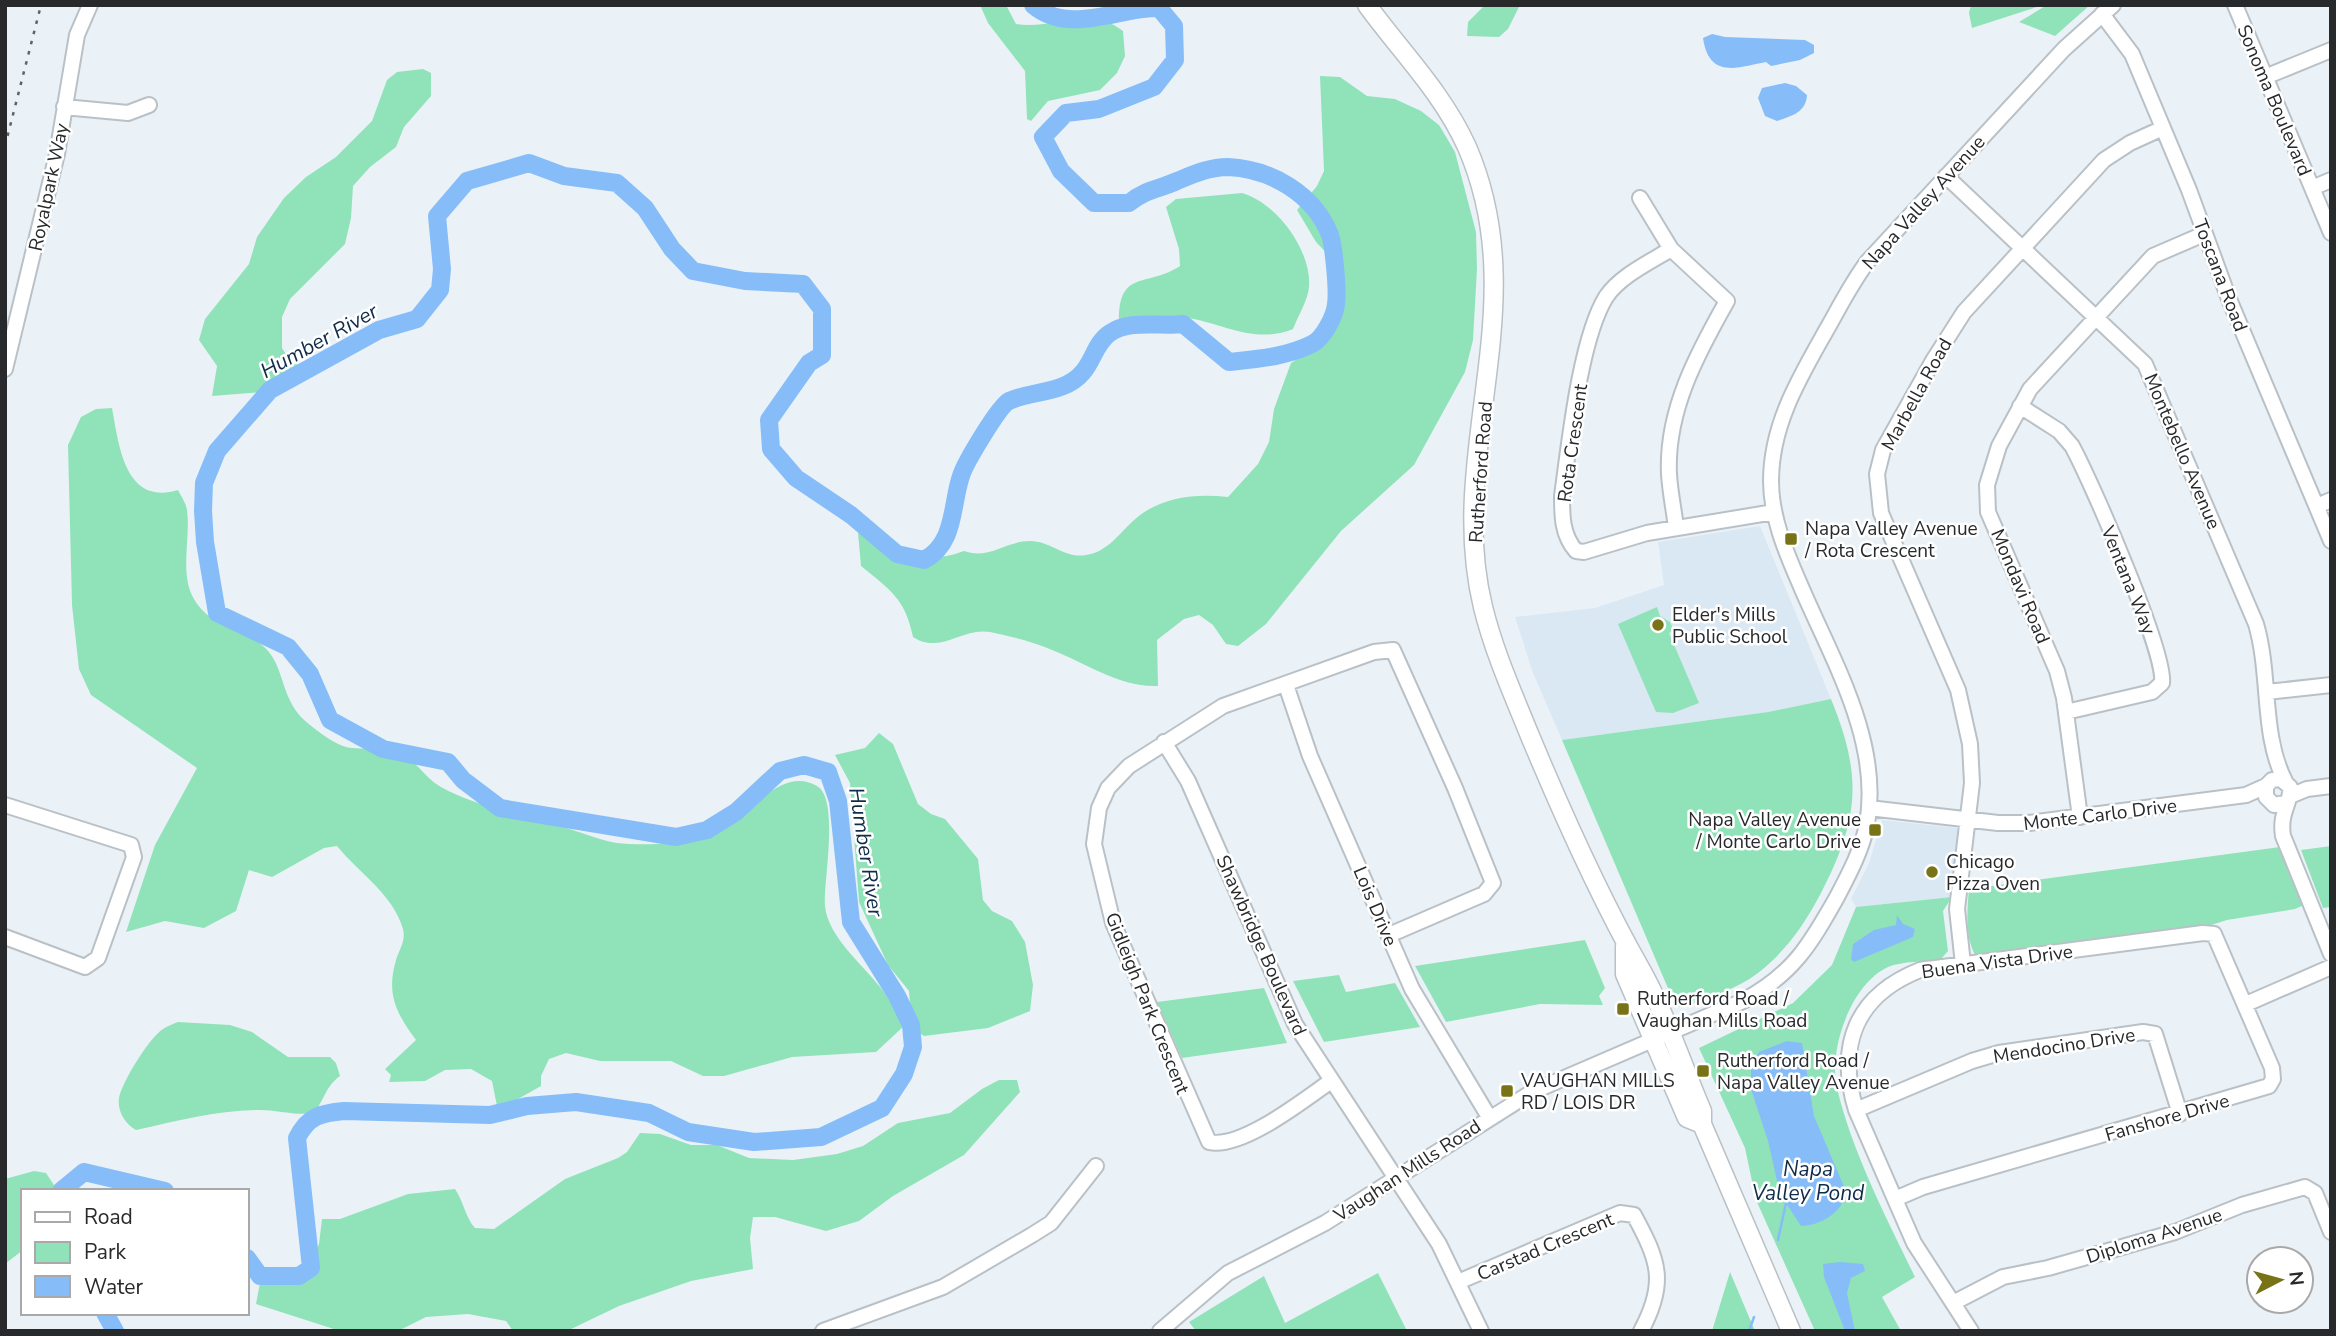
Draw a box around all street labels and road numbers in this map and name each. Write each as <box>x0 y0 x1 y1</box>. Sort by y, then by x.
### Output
street label: Sonoma Boulevard <box>2230 21 2318 180</box>
street label: Royalpark Way <box>23 121 75 254</box>
street label: Napa Valley Avenue <box>1856 130 1991 276</box>
street label: Toscana Road <box>2187 215 2253 335</box>
street label: Marbella Road <box>1875 334 1958 455</box>
street label: Montebello Avenue <box>2138 370 2227 533</box>
street label: Rota Crescent <box>1552 382 1594 504</box>
street label: Rutherford Road <box>1463 400 1499 544</box>
street label: Ventana Way <box>2094 521 2162 639</box>
street label: Mondavi Road <box>1984 525 2056 648</box>
street label: Monte Carlo Drive <box>2022 793 2178 837</box>
street label: Shawbridge Boulevard <box>1210 851 1313 1040</box>
street label: Lois Drive <box>1347 863 1404 950</box>
street label: Gidleigh Park Crescent <box>1099 909 1196 1098</box>
street label: Buena Vista Drive <box>1920 938 2074 985</box>
street label: Mendocino Drive <box>1991 1022 2137 1070</box>
street label: Fanshore Drive <box>2102 1088 2232 1148</box>
street label: Vaughan Mills Road <box>1328 1114 1486 1229</box>
street label: Diploma Avenue <box>2083 1202 2226 1270</box>
street label: Carstad Crescent <box>1473 1206 1618 1287</box>

